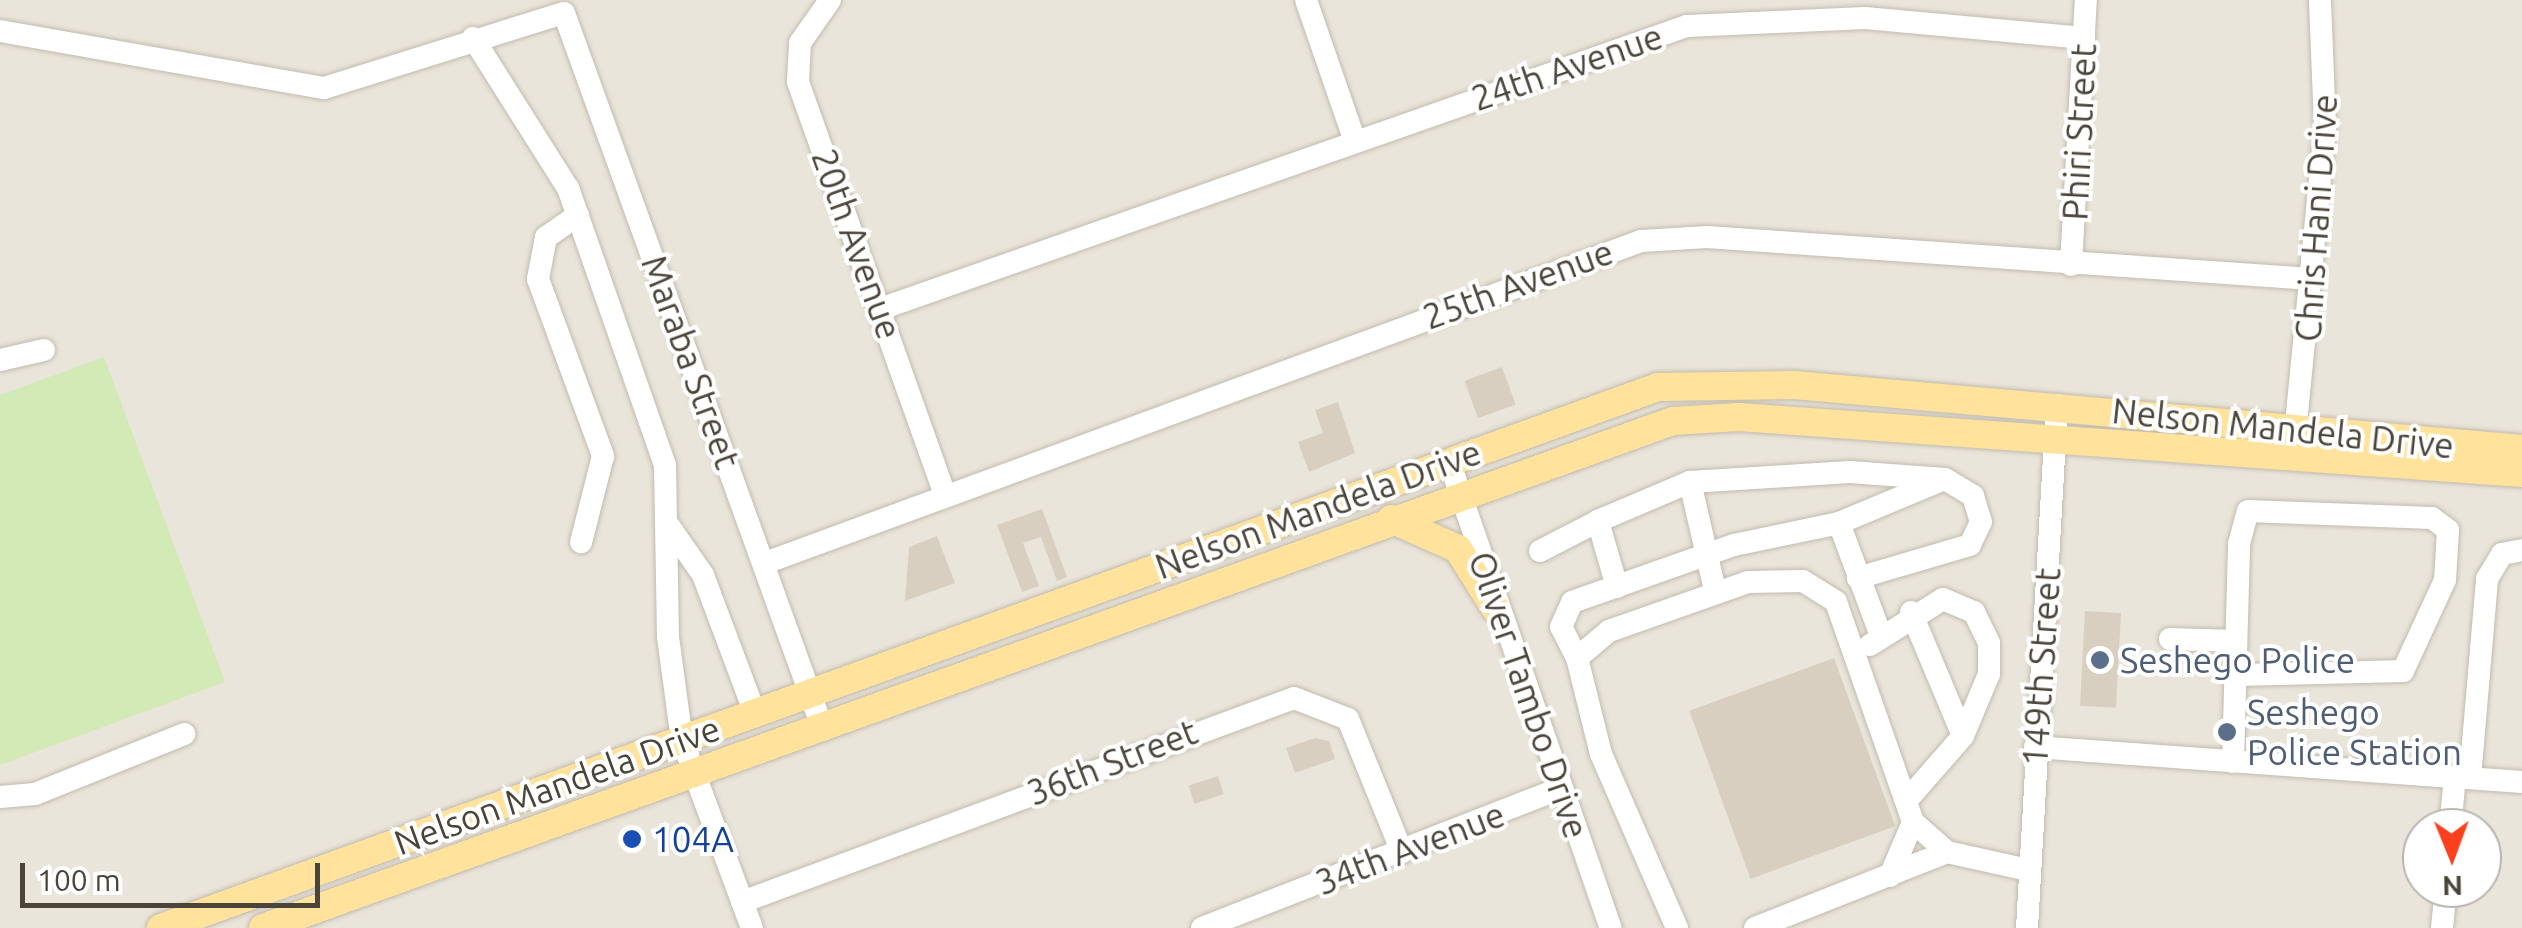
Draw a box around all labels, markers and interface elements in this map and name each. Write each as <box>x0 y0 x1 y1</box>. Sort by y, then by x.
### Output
street label: 24th Avenue <box>1466 15 1668 119</box>
street label: Phiri Street <box>2053 43 2105 221</box>
street label: Chris Hani Drive <box>2286 93 2346 343</box>
street label: 20th Avenue <box>803 143 911 345</box>
street label: 25th Avenue <box>1417 230 1619 338</box>
street label: Maraba Street <box>633 250 749 474</box>
street label: Nelson Mandela Drive <box>2110 389 2456 467</box>
street label: Nelson Mandela Drive <box>1150 431 1486 587</box>
street label: Oliver Tambo Drive <box>1460 546 1598 844</box>
street label: 149th Street <box>2013 566 2069 768</box>
place label: Seshego Police <box>2120 639 2355 681</box>
marker: Seshego Police <box>2089 649 2111 671</box>
place label: Seshego Police Station <box>2247 691 2462 773</box>
street label: Nelson Mandela Drive <box>389 707 725 863</box>
street label: 36th Street <box>1021 710 1203 814</box>
marker: Seshego Police Station <box>2216 721 2238 743</box>
street label: 34th Avenue <box>1310 793 1510 903</box>
north arrow <box>2402 808 2502 908</box>
place label: 104A <box>652 818 734 860</box>
marker: 104A <box>621 828 643 850</box>
scale bar <box>25 843 325 905</box>
text: 100 m <box>37 863 121 897</box>
text: N <box>2442 871 2463 902</box>

